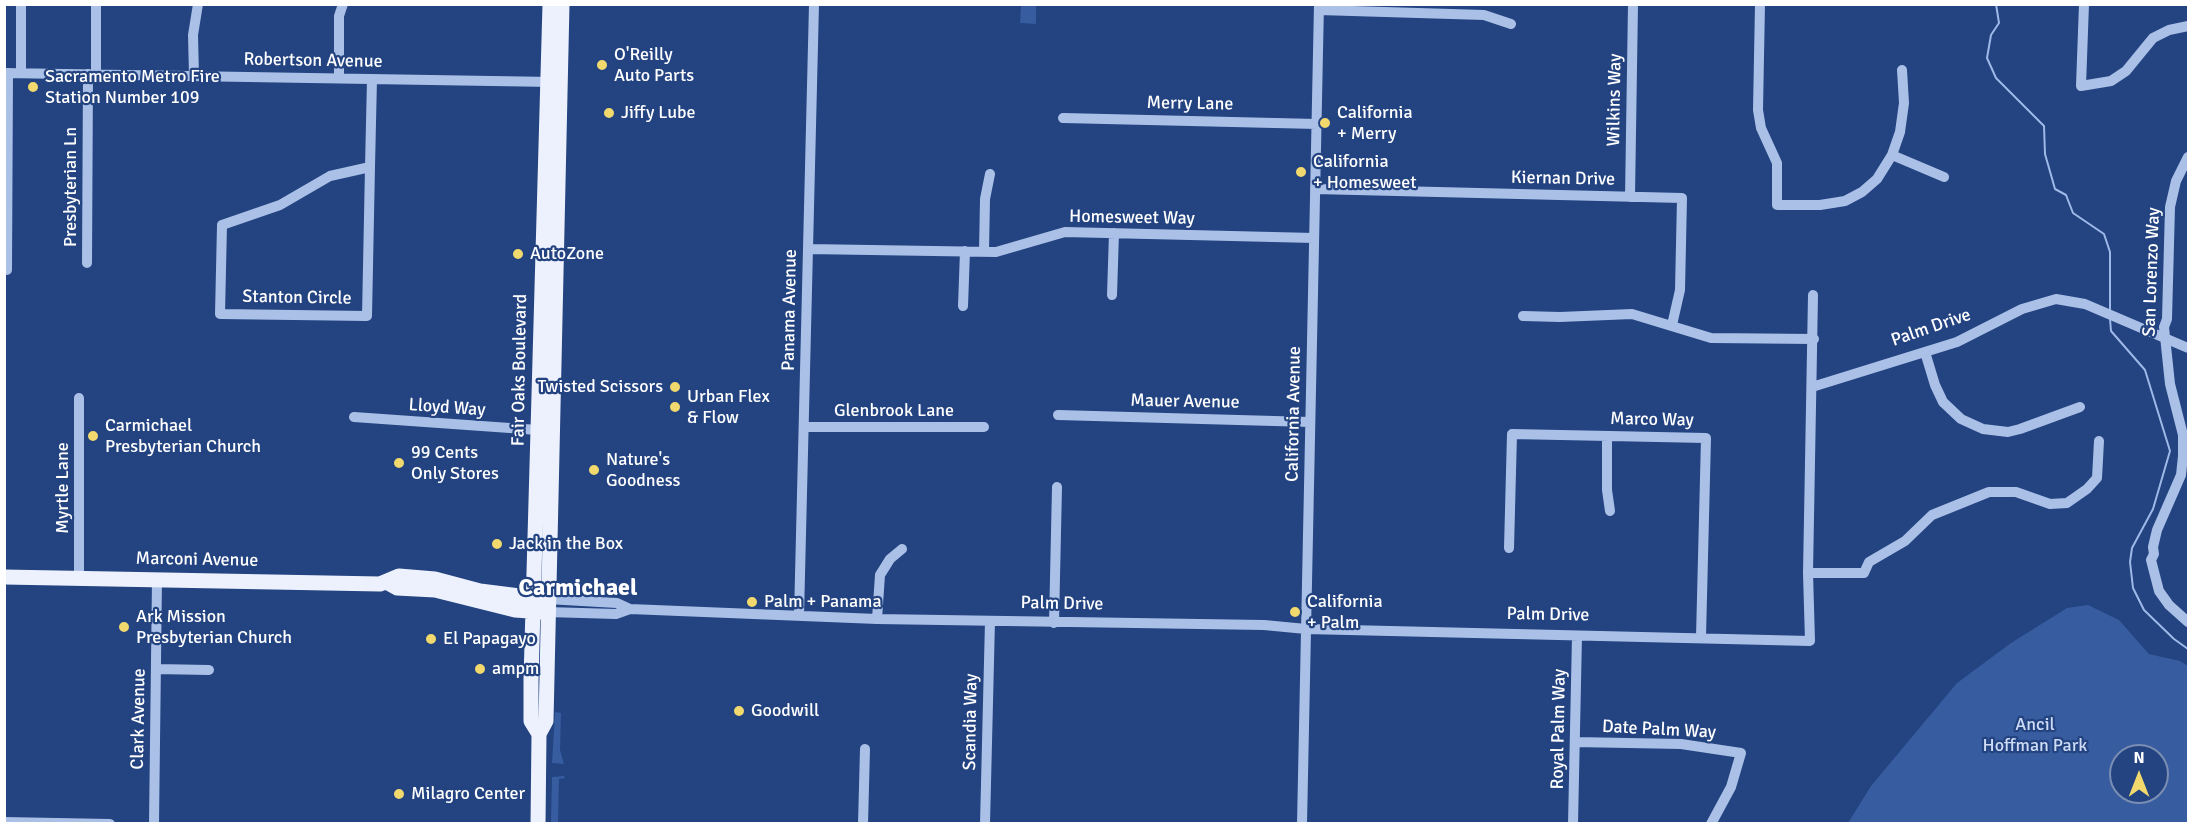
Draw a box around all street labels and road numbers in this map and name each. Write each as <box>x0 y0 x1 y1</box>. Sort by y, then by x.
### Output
street label: Robertson Avenue <box>243 49 383 73</box>
street label: Wilkins Way <box>1603 53 1627 147</box>
street label: Merry Lane <box>1146 92 1234 116</box>
street label: Presbyterian Ln <box>60 127 82 247</box>
street label: Kiernan Drive <box>1511 167 1615 191</box>
street label: Homesweet Way <box>1069 206 1195 230</box>
street label: San Lorenzo Way <box>2139 207 2165 337</box>
street label: Panama Avenue <box>778 249 802 371</box>
street label: Stanton Circle <box>242 286 352 310</box>
street label: Fair Oaks Boulevard <box>508 294 532 446</box>
street label: Palm Drive <box>1888 304 1974 352</box>
street label: California Avenue <box>1282 346 1306 482</box>
street label: Mauer Avenue <box>1130 390 1240 414</box>
street label: Lloyd Way <box>408 395 486 421</box>
street label: Glenbrook Lane <box>834 400 954 422</box>
street label: Marco Way <box>1610 408 1694 432</box>
street label: Myrtle Lane <box>52 442 74 534</box>
street label: Marconi Avenue <box>135 548 259 572</box>
street label: Palm Drive <box>1020 592 1104 616</box>
street label: Palm Drive <box>1506 603 1590 627</box>
street label: Clark Avenue <box>127 668 151 770</box>
street label: Royal Palm Way <box>1547 668 1571 790</box>
street label: Scandia Way <box>959 673 983 771</box>
street label: Date Palm Way <box>1602 716 1716 744</box>

